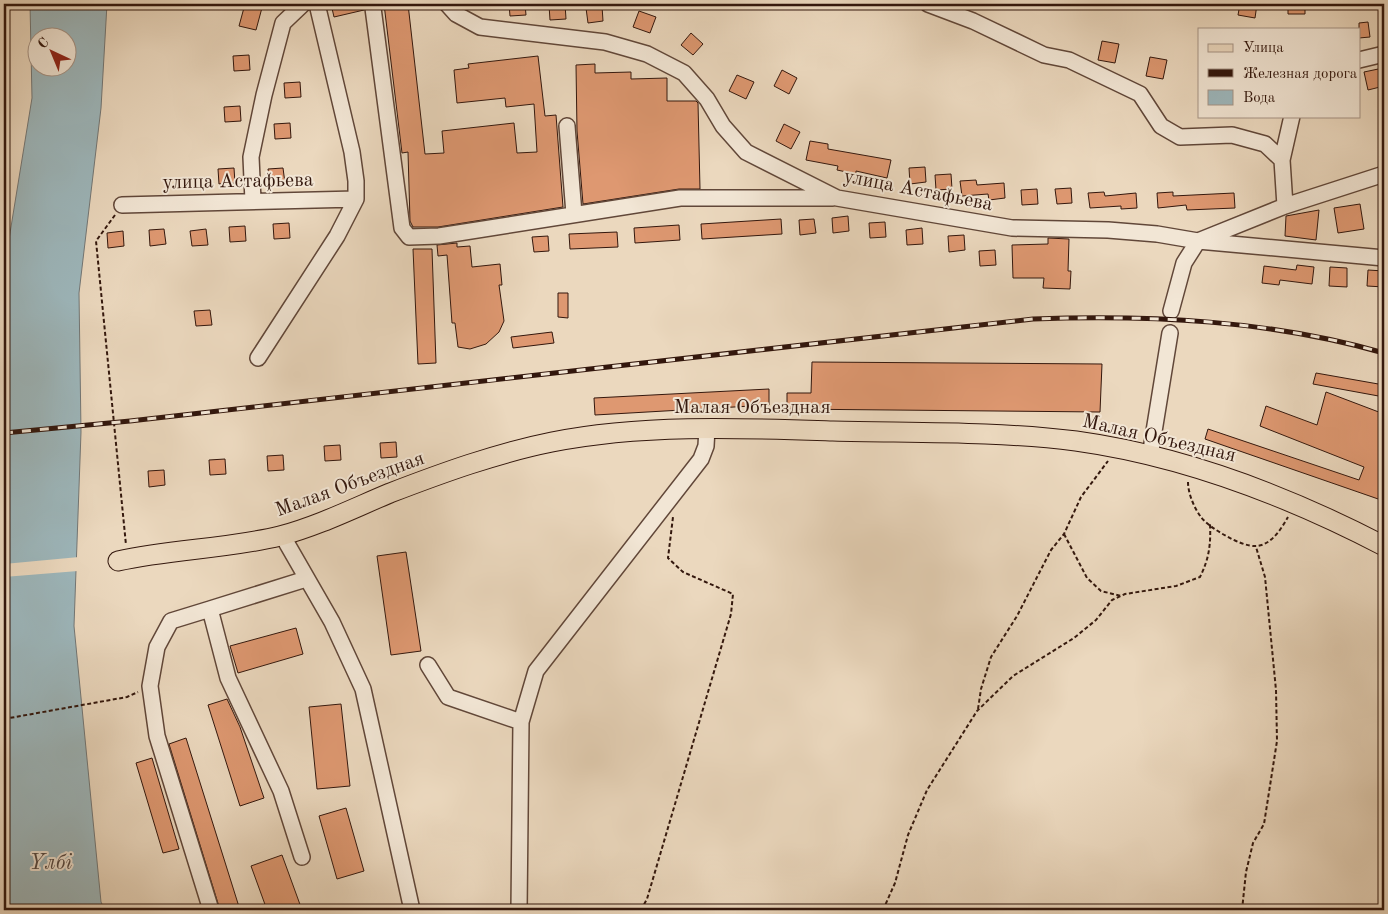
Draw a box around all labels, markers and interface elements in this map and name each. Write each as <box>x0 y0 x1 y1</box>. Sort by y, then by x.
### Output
north arrow <box>28 28 78 78</box>
legend <box>1198 28 1360 118</box>
text: С <box>35 35 52 52</box>
text: Улица <box>1243 41 1284 56</box>
text: Железная дорога <box>1243 67 1358 82</box>
text: Вода <box>1243 91 1276 106</box>
street label: улица Астафьева <box>842 167 994 215</box>
street label: улица Астафьева <box>162 171 314 193</box>
street label: Малая Объездная <box>673 398 831 418</box>
street label: Малая Объездная <box>1080 412 1238 466</box>
street label: Малая Объездная <box>273 449 427 521</box>
water label: Үлбі <box>30 853 72 874</box>

